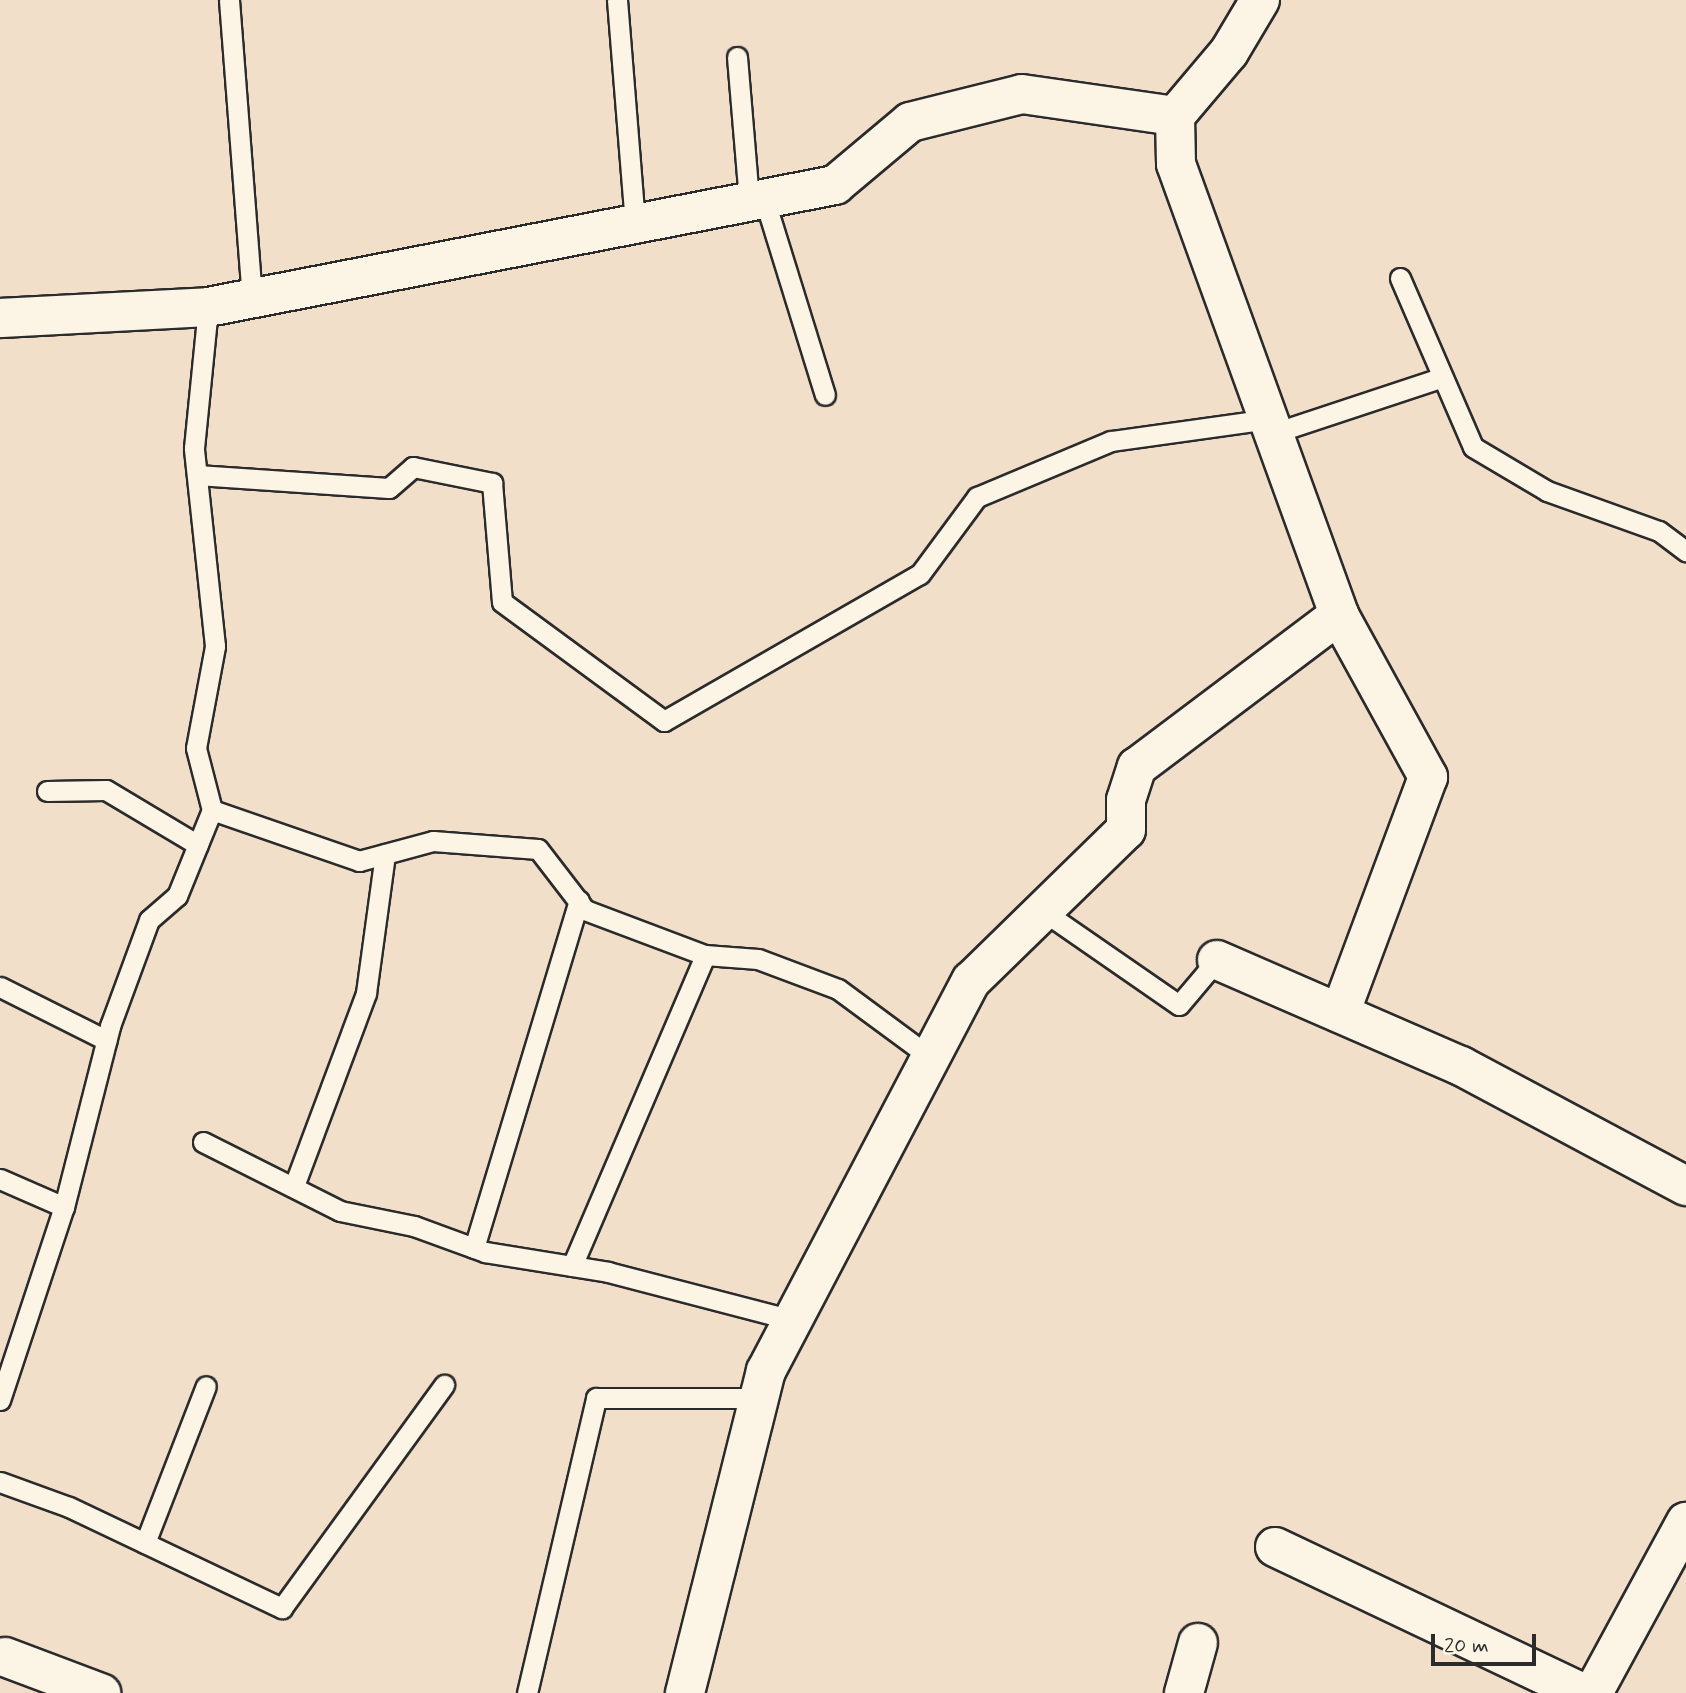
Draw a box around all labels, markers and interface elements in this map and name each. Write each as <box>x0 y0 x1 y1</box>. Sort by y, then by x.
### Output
scale bar <box>1434 1620 1539 1664</box>
text: 20 m <box>1444 1632 1489 1660</box>

